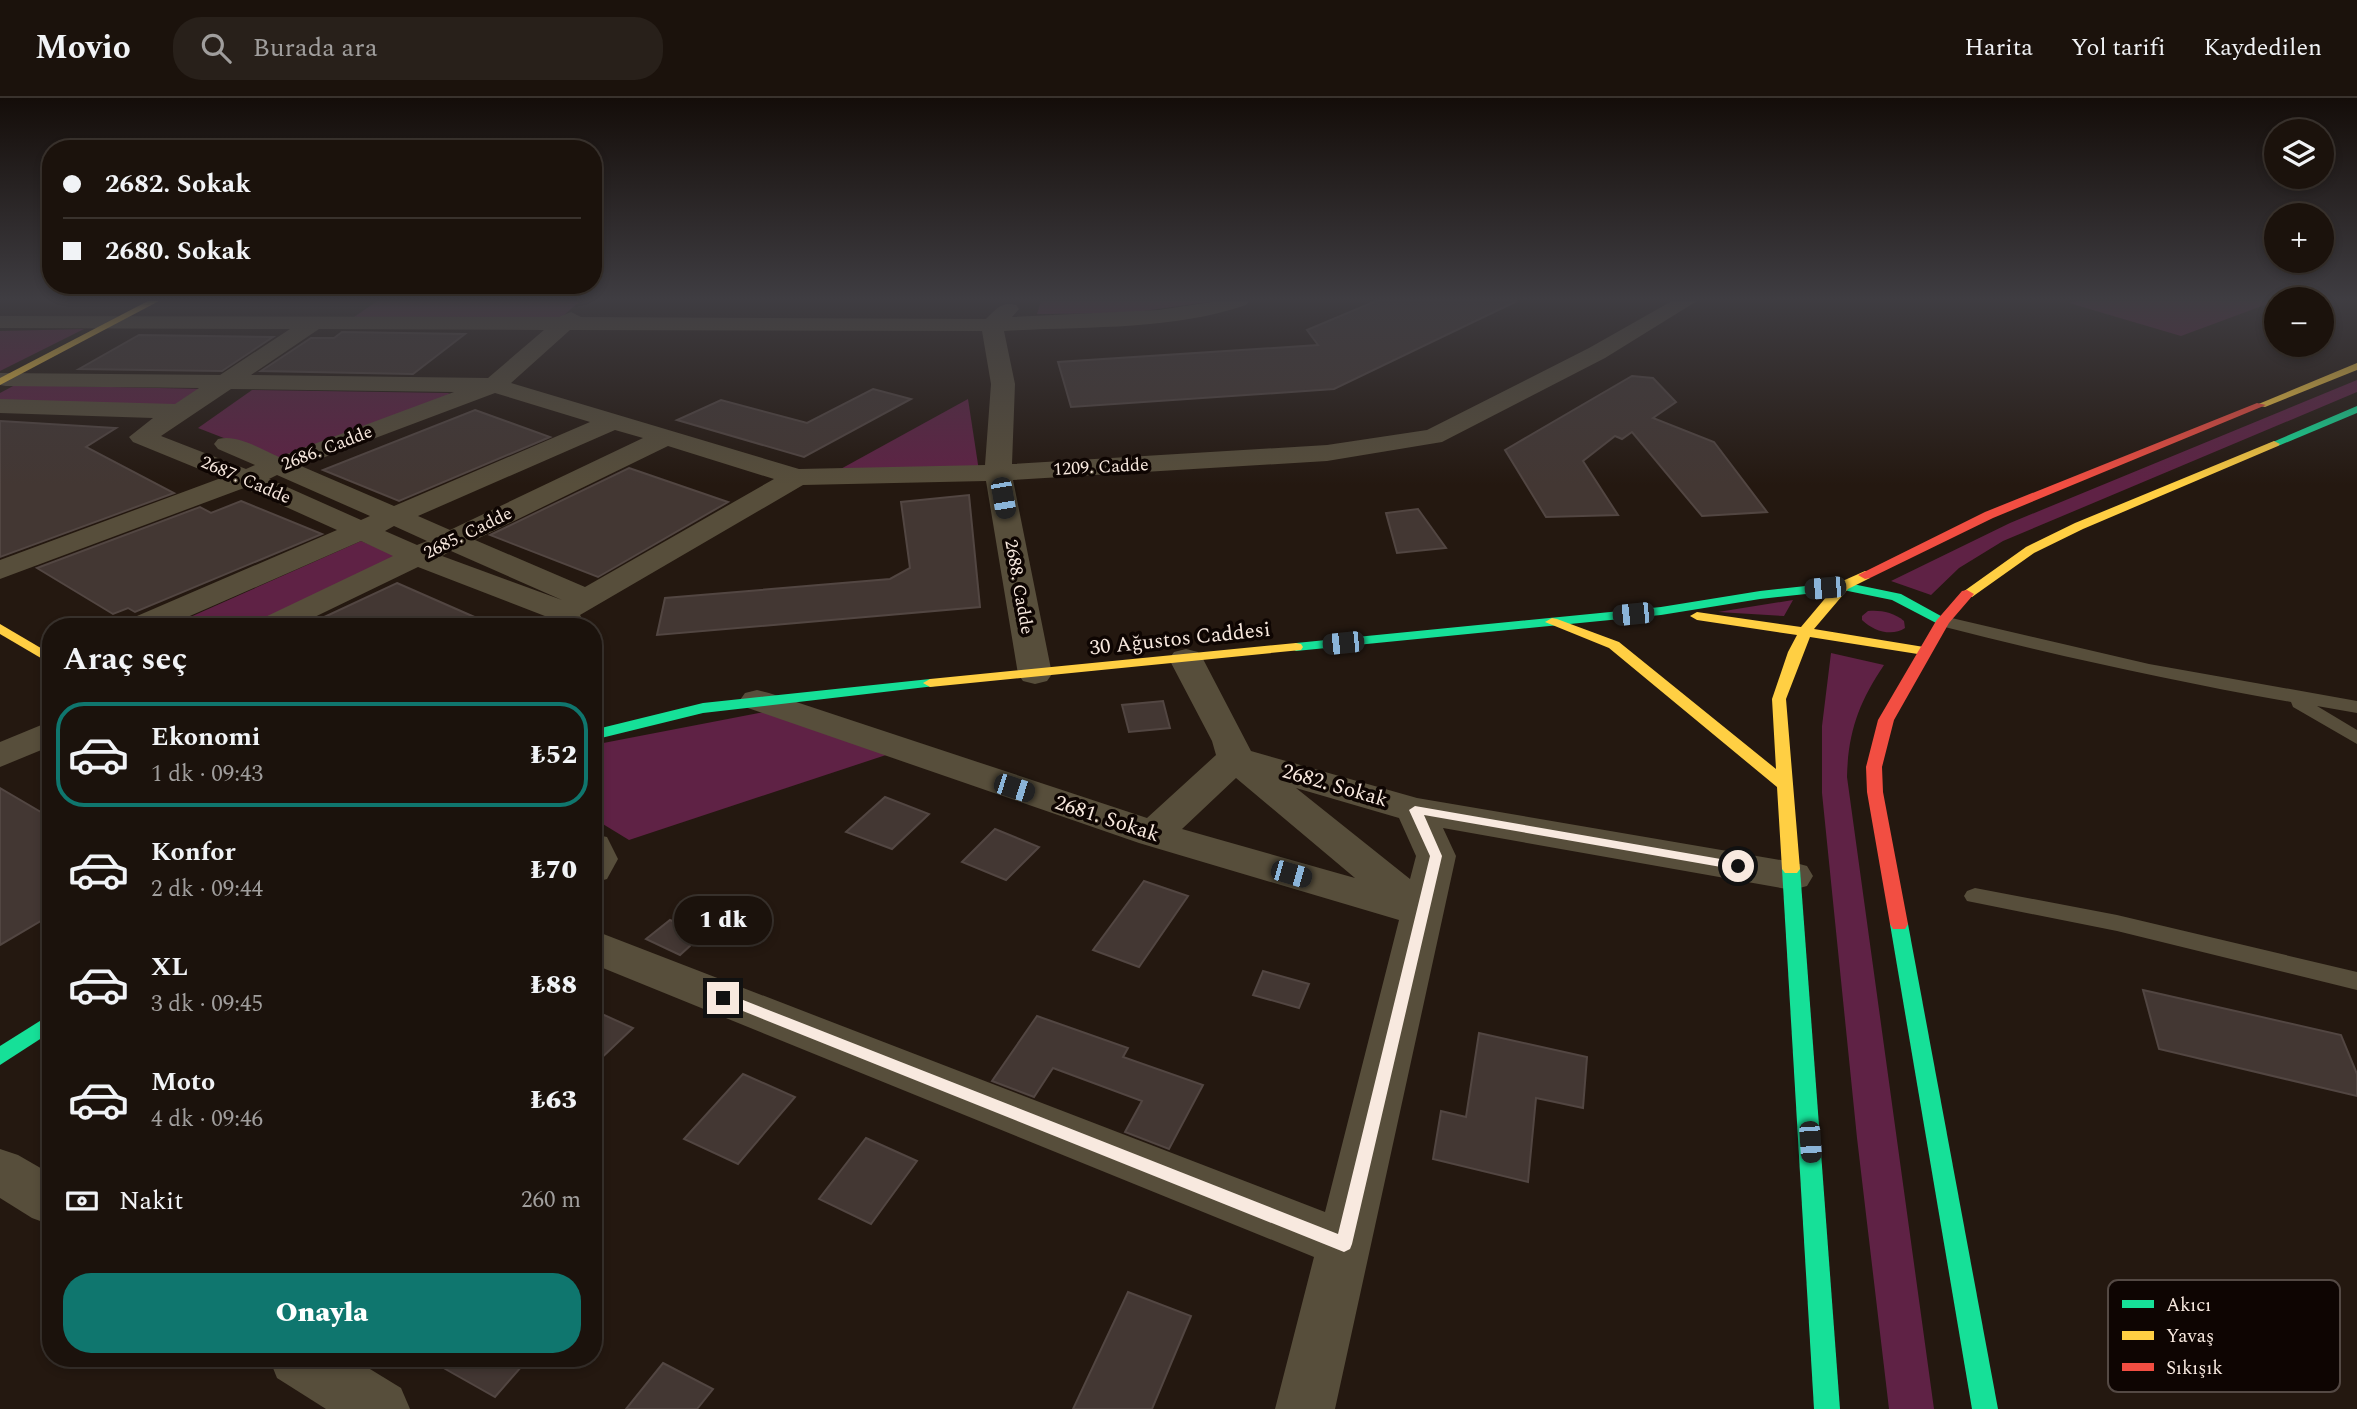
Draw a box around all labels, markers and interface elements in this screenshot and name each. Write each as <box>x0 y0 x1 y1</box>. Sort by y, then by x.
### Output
search box <box>173 17 663 80</box>
text: Movio <box>35 23 131 73</box>
text: Burada ara <box>253 28 378 68</box>
icon: search <box>197 29 235 67</box>
text: Harita <box>1964 30 2033 66</box>
text: Yol tarifi <box>2071 30 2165 66</box>
text: Kaydedilen <box>2203 30 2322 66</box>
map controls <box>2264 119 2334 357</box>
button: layers <box>2264 119 2334 189</box>
text: 2682. Sokak <box>105 164 251 204</box>
button: + <box>2264 203 2334 273</box>
text: 2680. Sokak <box>105 231 251 271</box>
button: − <box>2264 287 2334 357</box>
street label: 2686. Cadde <box>277 418 377 478</box>
street label: 2687. Cadde <box>197 449 295 511</box>
street label: 1209. Cadde <box>1052 451 1150 483</box>
car <box>990 475 1017 521</box>
street label: 2685. Cadde <box>419 500 517 566</box>
street label: 2688. Cadde <box>997 538 1041 636</box>
car <box>1804 576 1847 600</box>
car <box>1612 601 1655 627</box>
street label: 30 Ağustos Caddesi <box>1088 614 1272 664</box>
car <box>1322 630 1365 656</box>
text: Araç seç <box>63 635 187 684</box>
text: Ekonomi <box>151 717 260 757</box>
icon: car <box>67 723 130 786</box>
text: ₺52 <box>530 735 577 775</box>
street label: 2682. Sokak <box>1278 756 1392 816</box>
text: 1 dk · 09:43 <box>151 757 263 792</box>
car <box>991 772 1038 804</box>
street label: 2681. Sokak <box>1050 787 1164 851</box>
text: Konfor <box>151 832 236 872</box>
icon: car <box>67 838 130 901</box>
text: ₺70 <box>530 850 577 890</box>
route start <box>1722 850 1754 882</box>
car <box>1268 858 1315 890</box>
text: 2 dk · 09:44 <box>151 872 263 907</box>
callout: 1 dk <box>674 897 772 946</box>
text: 1 dk <box>699 903 747 938</box>
text: XL <box>151 947 188 987</box>
icon: car <box>67 953 130 1016</box>
text: ₺88 <box>530 965 577 1005</box>
route end <box>707 982 739 1014</box>
text: 3 dk · 09:45 <box>151 987 263 1022</box>
text: Moto <box>151 1062 215 1102</box>
icon: car <box>67 1068 130 1131</box>
text: ₺63 <box>530 1080 577 1120</box>
text: 4 dk · 09:46 <box>151 1102 263 1137</box>
car <box>1799 1120 1822 1164</box>
text: Nakit <box>119 1181 183 1221</box>
icon: cash <box>63 1182 101 1220</box>
text: 260 m <box>521 1183 581 1218</box>
button: Onayla <box>63 1273 581 1353</box>
legend <box>2108 1280 2340 1392</box>
text: Akıcı <box>2166 1291 2211 1320</box>
text: Yavaş <box>2166 1322 2214 1351</box>
text: Sıkışık <box>2166 1354 2223 1383</box>

